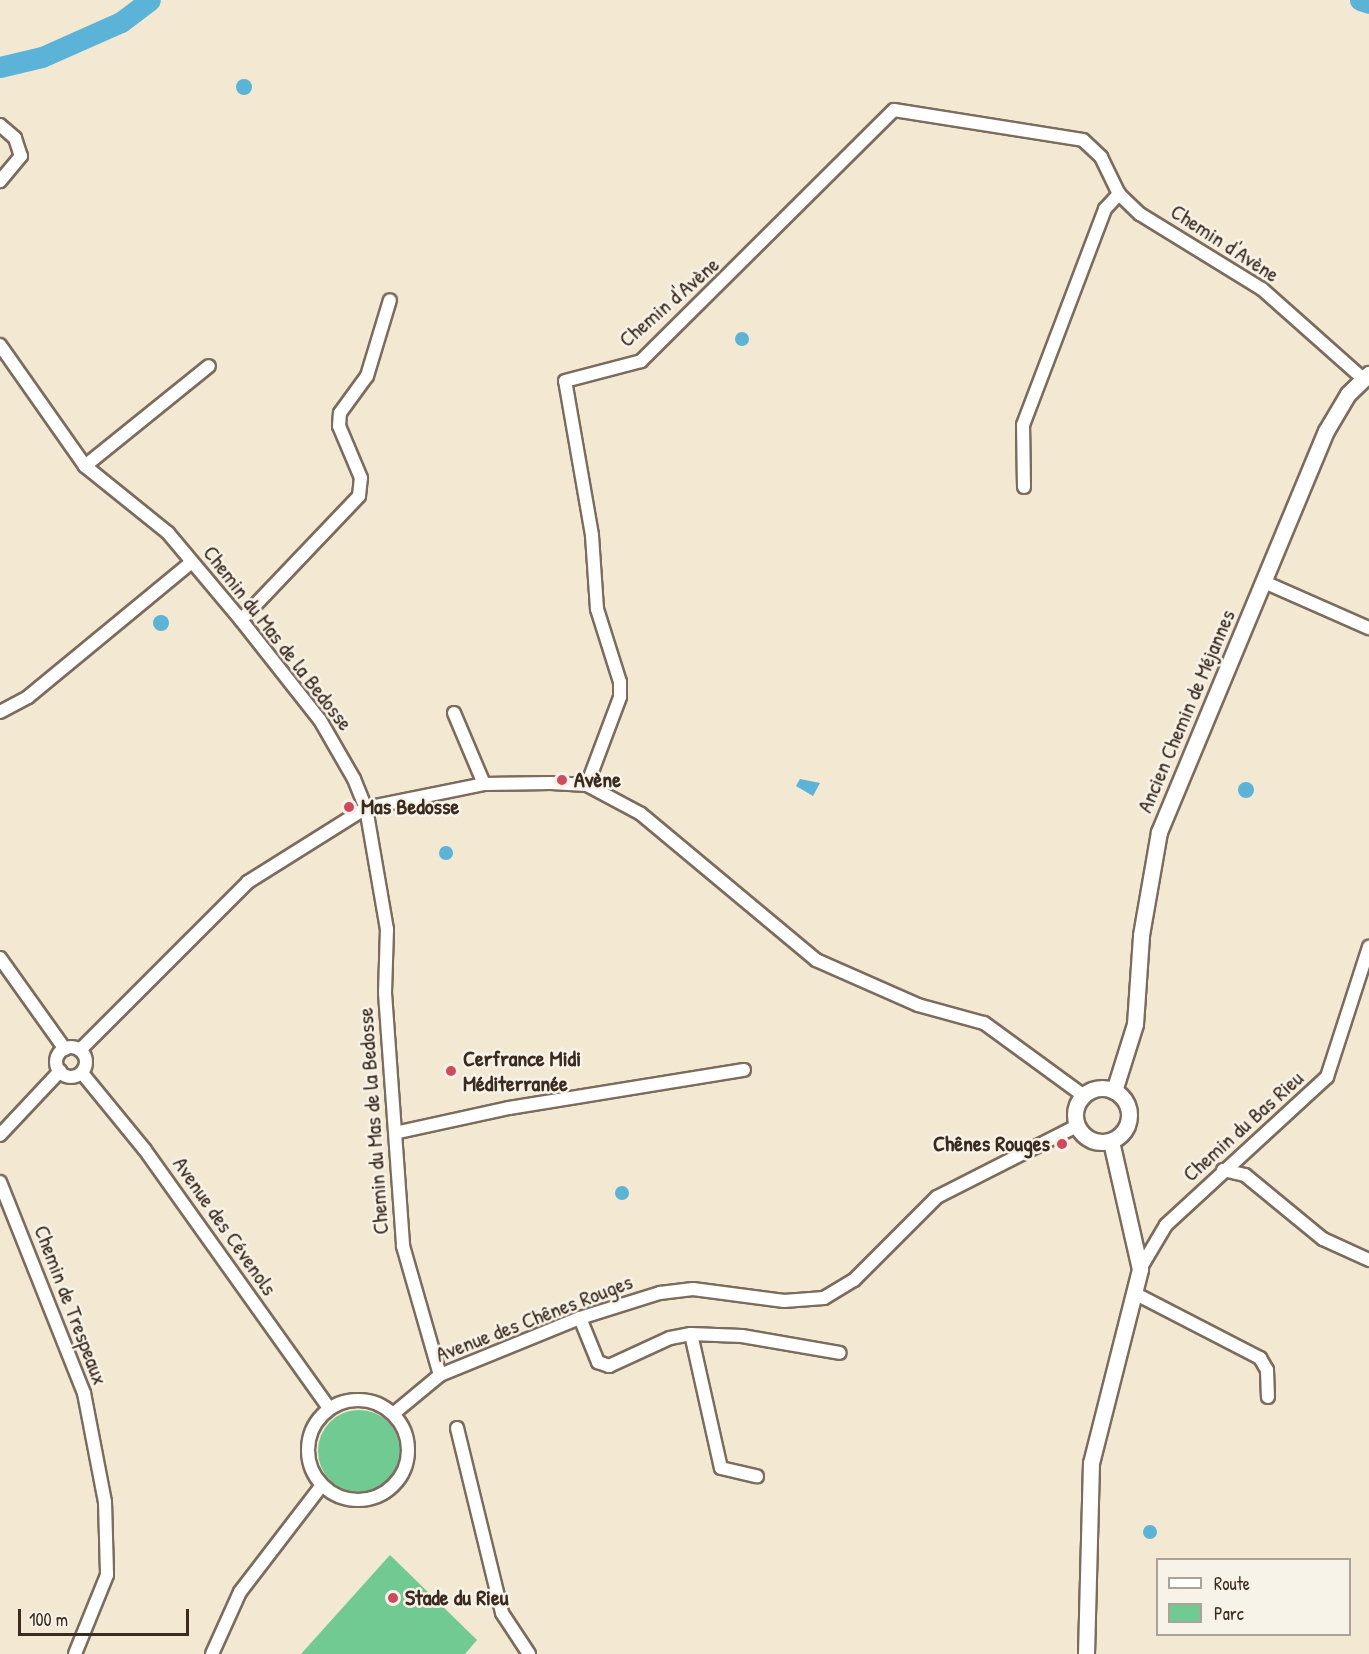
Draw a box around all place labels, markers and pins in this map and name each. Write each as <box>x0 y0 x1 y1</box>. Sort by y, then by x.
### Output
place label: Avène <box>574 767 621 793</box>
marker: Avène <box>555 773 569 787</box>
place label: Mas Bedosse <box>361 794 459 820</box>
marker: Mas Bedosse <box>342 800 356 814</box>
place label: Cerfrance Midi Méditerranée <box>463 1045 581 1096</box>
marker: Cerfrance Midi Méditerranée <box>444 1064 458 1078</box>
place label: Chênes Rouges <box>933 1131 1050 1157</box>
marker: Chênes Rouges <box>1055 1137 1069 1151</box>
place label: Stade du Rieu <box>405 1585 509 1611</box>
marker: Stade du Rieu <box>386 1591 400 1605</box>

